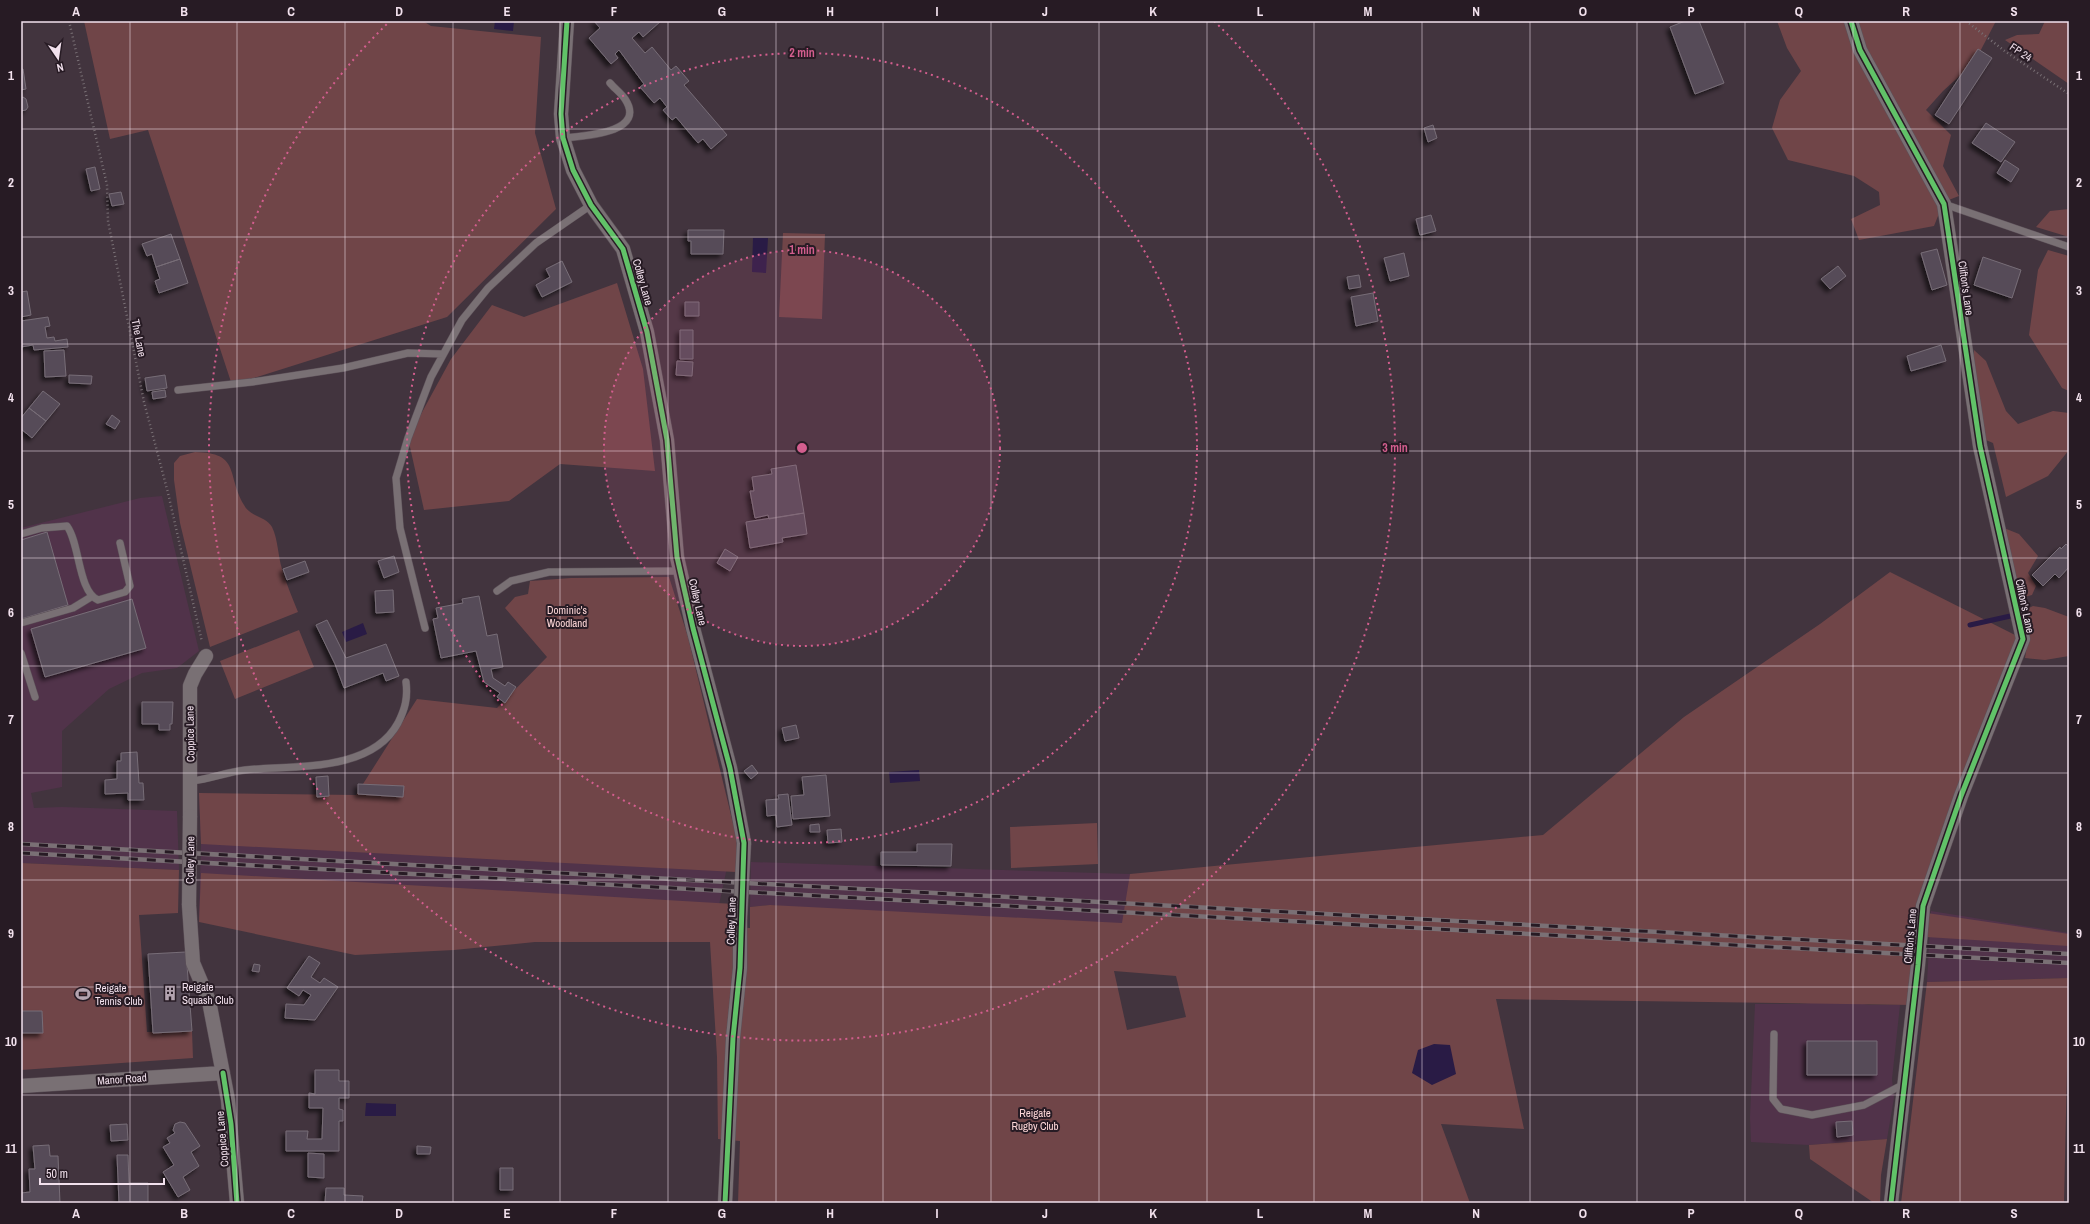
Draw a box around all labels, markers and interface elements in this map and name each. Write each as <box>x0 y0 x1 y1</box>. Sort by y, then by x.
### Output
text: A <box>72 3 80 20</box>
text: B <box>180 3 188 20</box>
text: C <box>287 3 295 20</box>
text: D <box>395 3 403 20</box>
text: E <box>503 3 511 20</box>
text: F <box>611 3 618 20</box>
text: G <box>718 3 726 20</box>
text: H <box>826 3 834 20</box>
text: I <box>936 3 939 20</box>
text: J <box>1042 3 1048 20</box>
text: K <box>1149 3 1157 20</box>
text: L <box>1257 3 1264 20</box>
text: M <box>1364 3 1373 20</box>
text: N <box>1472 3 1480 20</box>
text: O <box>1579 3 1587 20</box>
text: P <box>1687 3 1695 20</box>
text: Q <box>1795 3 1803 20</box>
text: R <box>1902 3 1910 20</box>
text: S <box>2010 3 2018 20</box>
north arrow <box>38 38 78 78</box>
street label: FP 24 <box>2007 40 2035 64</box>
text: 2 min <box>789 45 815 61</box>
text: N <box>56 60 65 75</box>
text: 1 <box>8 67 14 84</box>
text: 1 <box>2076 67 2082 84</box>
text: 2 <box>8 174 14 191</box>
text: 2 <box>2076 174 2082 191</box>
text: 1 min <box>789 242 815 258</box>
street label: Colley Lane <box>630 257 656 307</box>
street label: Clifton's Lane <box>1955 260 1977 316</box>
text: 3 <box>8 282 14 299</box>
text: 3 <box>2076 282 2082 299</box>
street label: The Lane <box>128 318 150 358</box>
text: 4 <box>8 389 14 406</box>
text: 4 <box>2076 389 2082 406</box>
text: 3 min <box>1382 440 1408 456</box>
centre of rings <box>795 441 809 455</box>
text: 5 <box>8 496 14 513</box>
text: 5 <box>2076 496 2082 513</box>
street label: Colley Lane <box>686 577 710 627</box>
street label: Clifton's Lane <box>2012 578 2038 634</box>
park label: Dominic's Woodland <box>547 603 587 630</box>
text: 6 <box>8 604 14 621</box>
text: 6 <box>2076 604 2082 621</box>
street label: Coppice Lane <box>183 706 197 762</box>
text: 7 <box>8 711 14 728</box>
text: 7 <box>2076 711 2082 728</box>
text: 8 <box>8 818 14 835</box>
text: 8 <box>2076 818 2082 835</box>
street label: Colley Lane <box>183 836 197 884</box>
street label: Colley Lane <box>723 897 739 945</box>
street label: Clifton's Lane <box>1901 908 1919 964</box>
text: 9 <box>8 925 14 942</box>
text: 9 <box>2076 925 2082 942</box>
place label: Reigate Squash Club <box>182 980 234 1007</box>
place label: Reigate Tennis Club <box>95 981 143 1008</box>
building icon: Reigate Squash Club <box>161 984 179 1002</box>
sports icon: Reigate Tennis Club <box>74 985 92 1003</box>
text: 10 <box>5 1033 17 1050</box>
text: 10 <box>2073 1033 2085 1050</box>
street label: Manor Road <box>97 1070 147 1088</box>
park label: Reigate Rugby Club <box>1011 1106 1059 1133</box>
street label: Coppice Lane <box>213 1110 231 1168</box>
text: 11 <box>5 1140 17 1157</box>
text: 11 <box>2073 1140 2085 1157</box>
scale bar <box>40 1160 164 1186</box>
text: 50 m <box>46 1166 68 1182</box>
text: A <box>72 1205 80 1222</box>
text: B <box>180 1205 188 1222</box>
text: C <box>287 1205 295 1222</box>
text: D <box>395 1205 403 1222</box>
text: E <box>503 1205 511 1222</box>
text: F <box>611 1205 618 1222</box>
text: G <box>718 1205 726 1222</box>
text: H <box>826 1205 834 1222</box>
text: I <box>936 1205 939 1222</box>
text: J <box>1042 1205 1048 1222</box>
text: K <box>1149 1205 1157 1222</box>
text: L <box>1257 1205 1264 1222</box>
text: M <box>1364 1205 1373 1222</box>
text: N <box>1472 1205 1480 1222</box>
text: O <box>1579 1205 1587 1222</box>
text: P <box>1687 1205 1695 1222</box>
text: Q <box>1795 1205 1803 1222</box>
text: R <box>1902 1205 1910 1222</box>
text: S <box>2010 1205 2018 1222</box>

